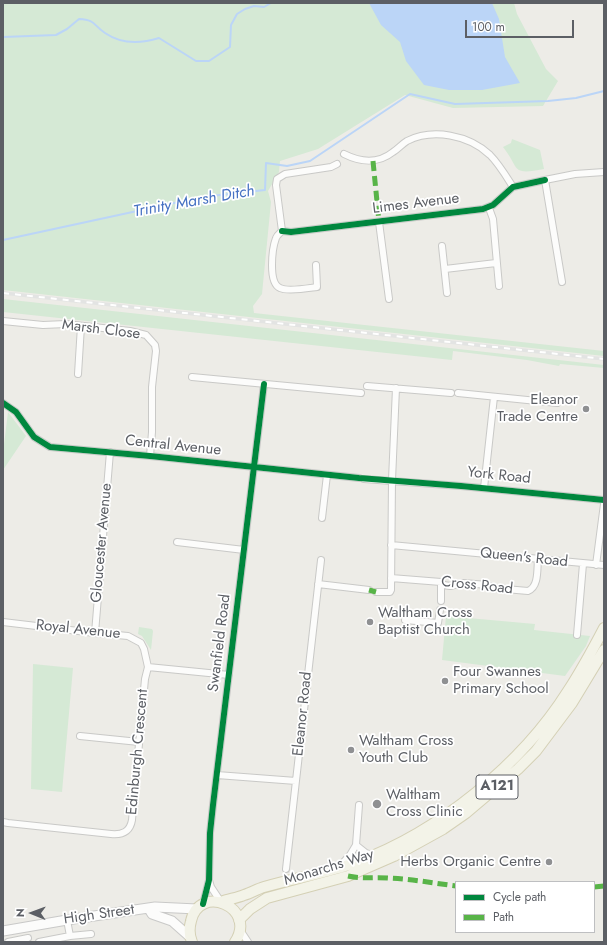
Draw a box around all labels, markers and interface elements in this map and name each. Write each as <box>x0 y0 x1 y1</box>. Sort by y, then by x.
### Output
scale bar <box>467 12 576 38</box>
text: 100 m <box>472 18 505 36</box>
water label: Trinity Marsh Ditch <box>132 182 256 222</box>
street label: Limes Avenue <box>372 190 460 218</box>
street label: Marsh Close <box>61 316 141 344</box>
place label: Eleanor Trade Centre <box>497 391 578 426</box>
marker: Eleanor Trade Centre <box>581 404 591 414</box>
street label: Central Avenue <box>124 432 222 460</box>
street label: York Road <box>466 464 532 488</box>
street label: Gloucester Avenue <box>88 483 116 603</box>
street label: Queen's Road <box>479 544 569 572</box>
street label: Cross Road <box>440 573 514 599</box>
street label: Swanfield Road <box>205 593 235 693</box>
place label: Waltham Cross Baptist Church <box>378 604 472 639</box>
street label: Royal Avenue <box>35 617 121 643</box>
marker: Waltham Cross Baptist Church <box>365 617 375 627</box>
place label: Four Swannes Primary School <box>453 663 549 698</box>
street label: Eleanor Road <box>290 671 316 757</box>
marker: Four Swannes Primary School <box>440 676 450 686</box>
street label: Edinburgh Crescent <box>124 688 152 816</box>
place label: Waltham Cross Youth Club <box>359 732 453 767</box>
marker: Waltham Cross Youth Club <box>346 745 356 755</box>
road number: A121 <box>476 775 518 799</box>
place label: Waltham Cross Clinic <box>386 786 463 821</box>
marker: Waltham Cross Clinic <box>371 798 383 810</box>
street label: Monarchs Way <box>282 846 376 890</box>
place label: Herbs Organic Centre <box>400 853 541 871</box>
marker: Herbs Organic Centre <box>544 857 554 867</box>
legend <box>455 881 595 933</box>
text: Cycle path <box>493 888 546 906</box>
north arrow <box>12 893 52 933</box>
street label: High Street <box>62 901 136 929</box>
text: N <box>12 908 28 917</box>
text: Path <box>493 908 514 926</box>

